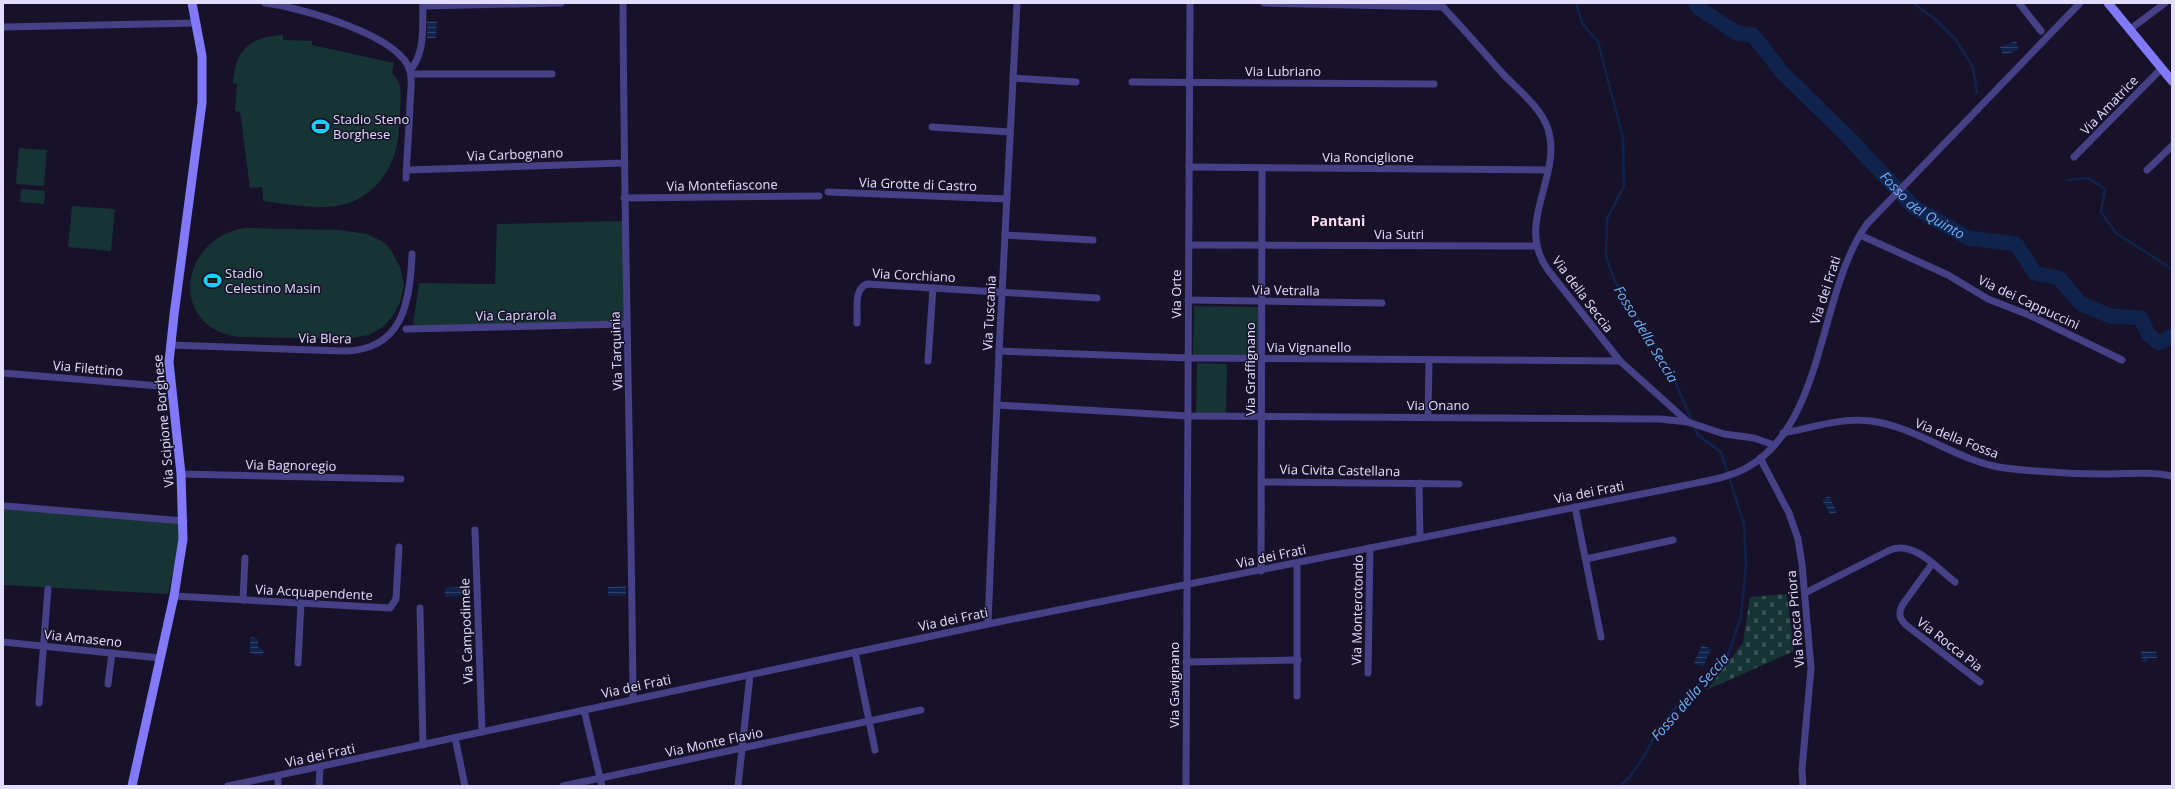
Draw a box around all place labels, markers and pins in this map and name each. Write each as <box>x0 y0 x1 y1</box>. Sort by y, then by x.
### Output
place label: Stadio Steno Borghese <box>333 110 409 143</box>
sports icon: Stadio Steno Borghese <box>310 116 330 136</box>
place label: Stadio Celestino Masin <box>225 264 321 297</box>
sports icon: Stadio Celestino Masin <box>202 270 222 290</box>

